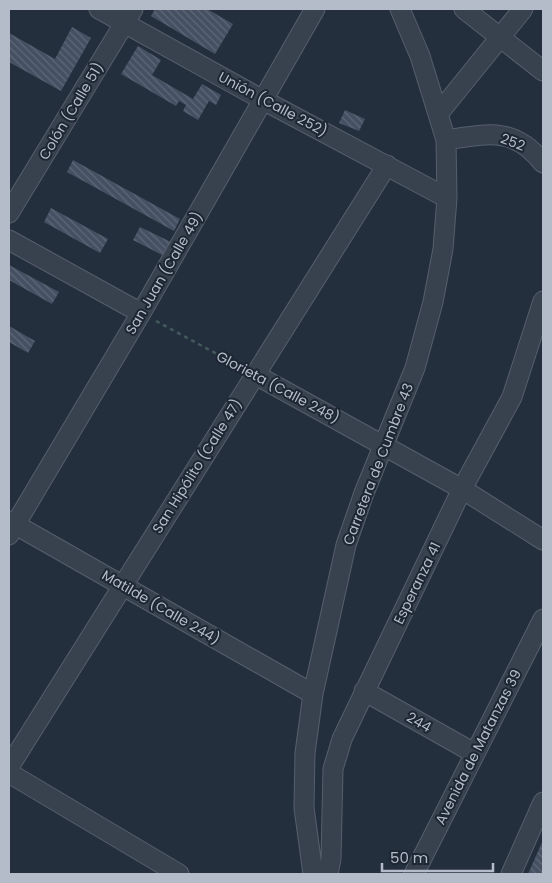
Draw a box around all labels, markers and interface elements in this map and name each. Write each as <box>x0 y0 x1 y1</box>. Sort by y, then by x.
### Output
street label: Colón (Calle 51) <box>34 59 108 163</box>
street label: Unión (Calle 252) <box>215 67 331 141</box>
street label: 252 <box>498 128 528 156</box>
street label: San Juan (Calle 49) <box>121 208 207 338</box>
street label: Glorieta (Calle 248) <box>213 346 343 428</box>
street label: Carretera de Cumbre 43 <box>338 380 418 548</box>
street label: San Hipólito (Calle 47) <box>147 395 247 537</box>
street label: Esperanza 41 <box>388 539 446 627</box>
street label: Matilde (Calle 244) <box>98 565 224 649</box>
street label: Avenida de Matanzas 39 <box>430 666 526 828</box>
street label: 244 <box>403 707 435 737</box>
scale bar <box>382 840 493 872</box>
text: 50 m <box>390 847 428 868</box>

